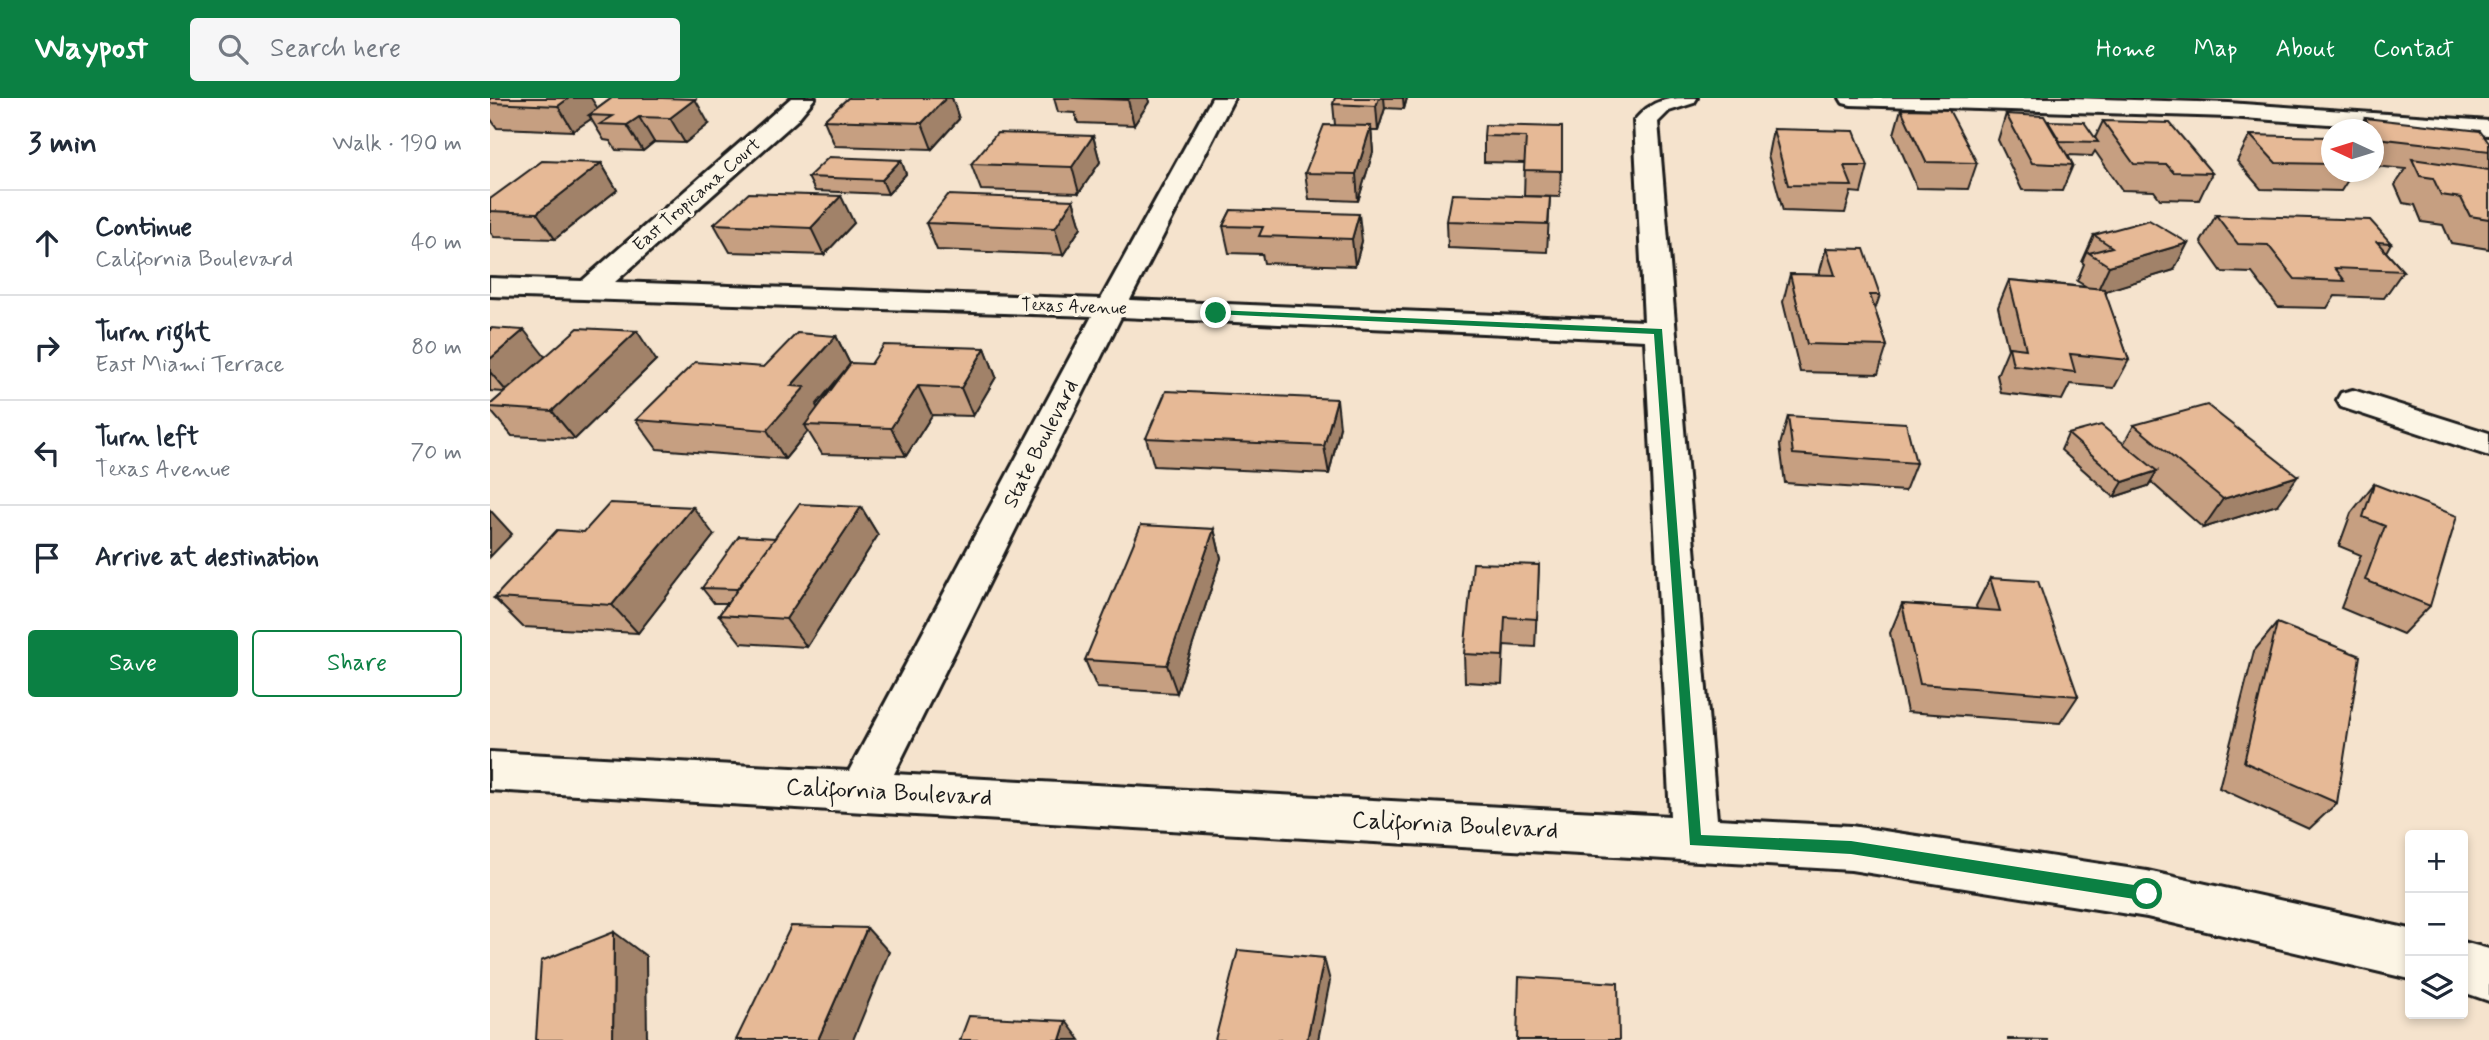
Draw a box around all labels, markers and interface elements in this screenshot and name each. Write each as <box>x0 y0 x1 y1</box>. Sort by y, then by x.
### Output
search box <box>190 18 680 81</box>
text: Waypost <box>35 27 148 71</box>
icon: search <box>214 30 252 68</box>
text: Search here <box>270 32 401 66</box>
text: Home <box>2096 34 2156 65</box>
text: Map <box>2194 34 2238 65</box>
text: About <box>2276 34 2335 65</box>
text: Contact <box>2373 34 2454 65</box>
north arrow <box>2321 119 2384 182</box>
text: 3 min <box>28 124 97 163</box>
text: Walk · 190 m <box>332 129 462 159</box>
street label: East Tropicana Court <box>628 133 766 257</box>
text: Continue <box>95 211 192 245</box>
icon: ahead <box>28 224 66 262</box>
text: 40 m <box>411 228 462 258</box>
text: California Boulevard <box>95 245 293 275</box>
street label: Texas Avenue <box>1021 293 1127 321</box>
route end <box>1200 297 1231 328</box>
text: Turn right <box>95 316 211 350</box>
icon: right <box>28 329 66 367</box>
text: 80 m <box>411 333 462 363</box>
text: East Miami Terrace <box>95 350 284 380</box>
street label: State Boulevard <box>997 375 1085 513</box>
text: Turn left <box>95 421 199 455</box>
icon: left <box>28 434 66 472</box>
text: 70 m <box>410 438 462 468</box>
text: Texas Avenue <box>95 455 231 485</box>
icon: arrive <box>28 539 66 577</box>
text: Arrive at destination <box>95 541 319 575</box>
button: Save <box>28 630 238 697</box>
button: Share <box>252 630 462 697</box>
street label: California Boulevard <box>785 772 993 816</box>
street label: California Boulevard <box>1351 805 1559 849</box>
map controls <box>2405 830 2468 1019</box>
button: + <box>2405 830 2468 893</box>
route start <box>2131 878 2162 909</box>
button: − <box>2405 893 2468 956</box>
button: layers <box>2405 956 2468 1019</box>

